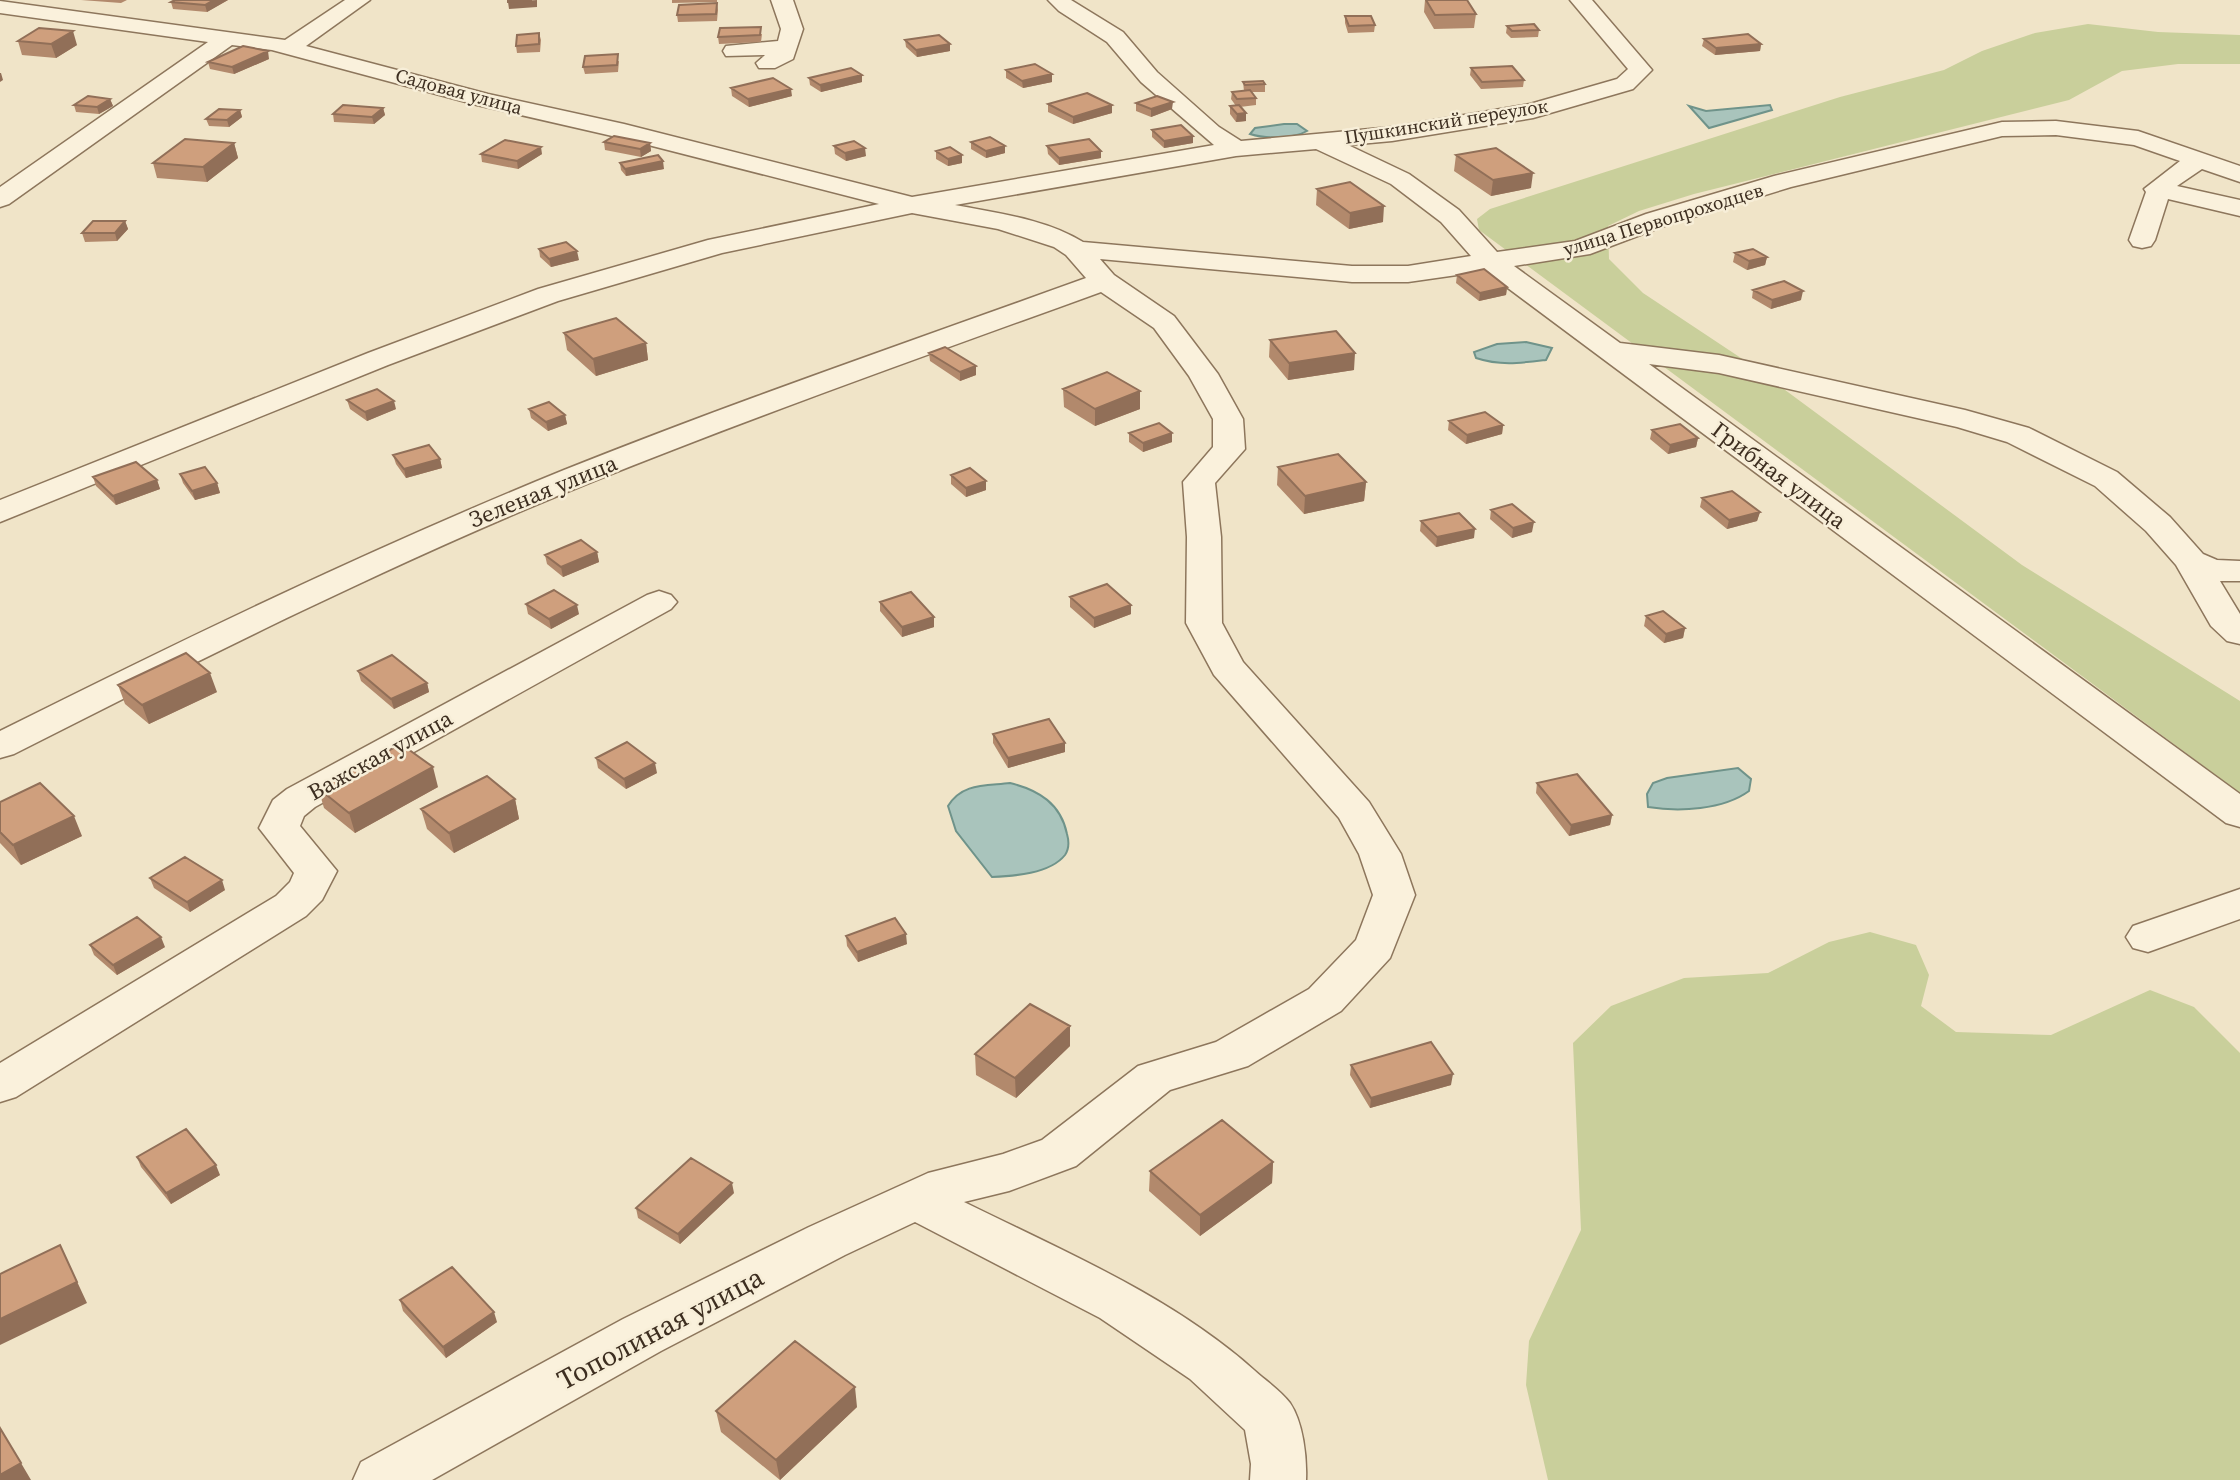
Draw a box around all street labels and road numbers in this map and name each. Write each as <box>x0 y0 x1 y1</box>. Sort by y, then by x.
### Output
street label: Садовая улица <box>393 62 526 121</box>
street label: Пушкинский переулок <box>1342 92 1550 150</box>
street label: улица Первопроходцев <box>1560 176 1766 262</box>
street label: Грибная улица <box>1705 414 1853 536</box>
street label: Зеленая улица <box>464 447 622 535</box>
street label: Важская улица <box>302 702 458 808</box>
street label: Тополиная улица <box>550 1257 771 1398</box>

